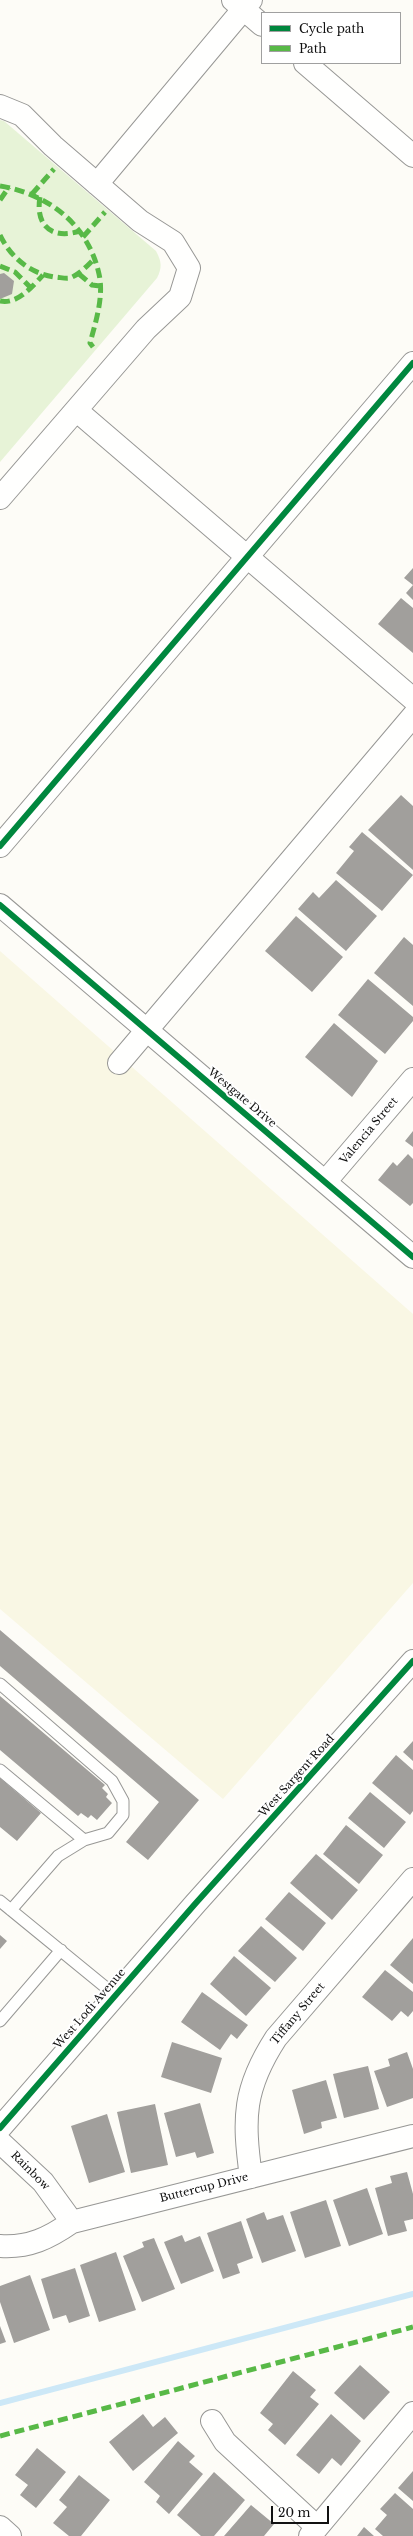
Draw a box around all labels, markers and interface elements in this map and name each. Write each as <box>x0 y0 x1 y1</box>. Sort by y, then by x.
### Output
legend <box>261 12 401 64</box>
text: Cycle path <box>299 21 364 36</box>
text: Path <box>299 41 327 56</box>
street label: Westgate Drive <box>205 1066 279 1130</box>
street label: Valencia Street <box>337 1095 401 1167</box>
street label: West Sargent Road <box>257 1732 337 1820</box>
street label: West Lodi Avenue <box>52 1966 128 2052</box>
street label: Tiffany Street <box>268 1980 328 2048</box>
street label: Rainbow <box>8 2149 52 2193</box>
street label: Buttercup Drive <box>158 2171 250 2205</box>
scale bar <box>273 2498 331 2524</box>
text: 20 m <box>278 2505 310 2520</box>

